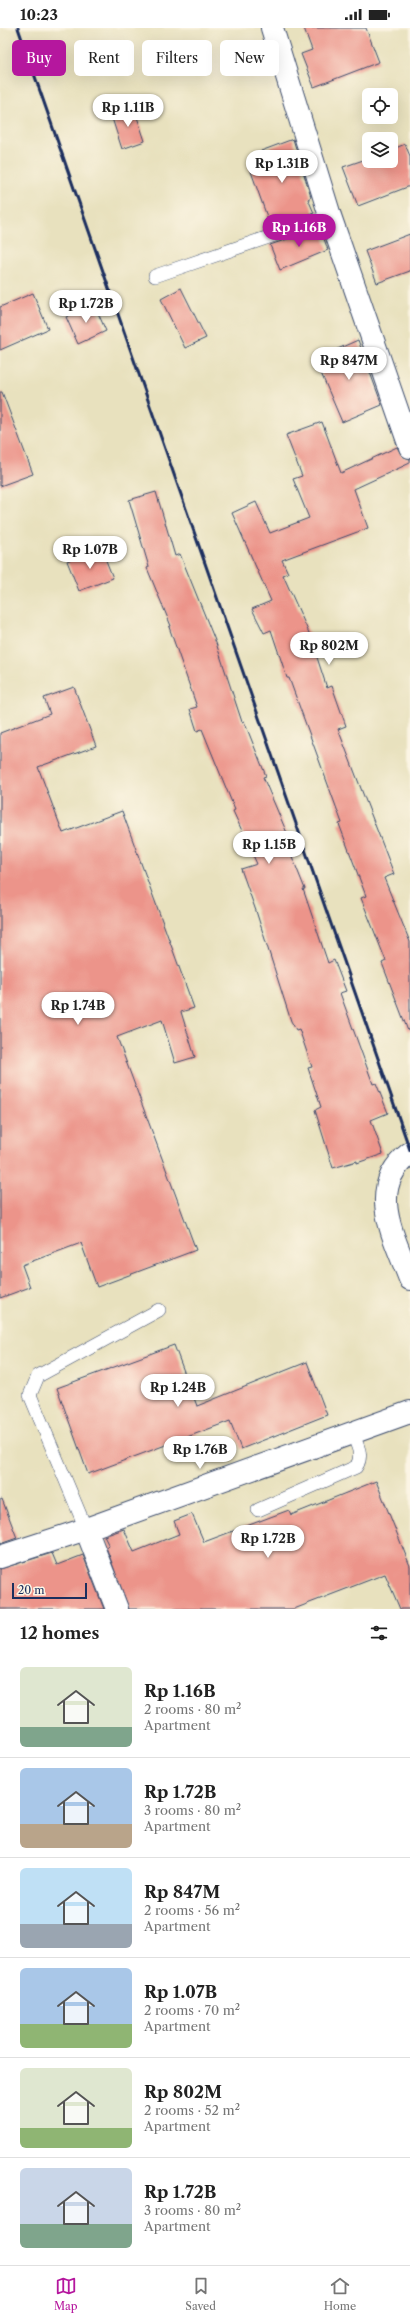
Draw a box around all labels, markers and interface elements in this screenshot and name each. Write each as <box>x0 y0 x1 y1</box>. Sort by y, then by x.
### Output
text: 10:23 <box>20 5 58 24</box>
chip: Buy <box>12 40 66 76</box>
chip: Rent <box>74 40 134 76</box>
chip: Filters <box>142 40 212 76</box>
chip: New <box>220 40 279 76</box>
map controls <box>362 88 398 168</box>
button: locate <box>362 88 398 124</box>
pin: Rp 1.11B <box>87 94 169 128</box>
text: Rp 1.11B <box>102 99 154 115</box>
button: layers <box>362 132 398 168</box>
pin: Rp 1.31B <box>241 150 323 184</box>
text: Rp 1.31B <box>255 155 309 171</box>
pin: Rp 1.16B <box>258 214 340 248</box>
text: Rp 1.16B <box>272 219 326 235</box>
pin: Rp 1.72B <box>45 290 127 324</box>
text: Rp 1.72B <box>58 295 114 311</box>
pin: Rp 847M <box>312 347 386 381</box>
text: Rp 847M <box>320 352 378 368</box>
pin: Rp 1.07B <box>49 536 131 570</box>
text: Rp 1.07B <box>62 541 118 557</box>
pin: Rp 802M <box>292 632 366 666</box>
text: Rp 802M <box>299 637 359 653</box>
pin: Rp 1.15B <box>228 831 310 865</box>
text: Rp 1.15B <box>242 836 296 852</box>
pin: Rp 1.74B <box>37 992 119 1026</box>
text: Rp 1.74B <box>51 997 106 1013</box>
pin: Rp 1.24B <box>137 1374 219 1408</box>
text: Rp 1.24B <box>150 1379 206 1395</box>
pin: Rp 1.76B <box>159 1436 241 1470</box>
text: Rp 1.76B <box>172 1441 228 1457</box>
pin: Rp 1.72B <box>227 1525 309 1559</box>
text: Rp 1.72B <box>240 1530 296 1546</box>
scale bar <box>12 1581 87 1600</box>
text: 20 m <box>18 1583 44 1597</box>
icon: filters <box>368 1622 390 1644</box>
text: 12 homes <box>20 1623 99 1643</box>
text: Rp 1.16B <box>144 1681 216 1701</box>
icon: home <box>52 1683 100 1731</box>
text: 2 rooms · 80 m² <box>144 1701 241 1717</box>
text: Apartment <box>144 1717 211 1733</box>
text: Rp 1.72B <box>144 1782 216 1802</box>
icon: home <box>52 1784 100 1832</box>
text: 3 rooms · 80 m² <box>144 1802 241 1818</box>
text: Apartment <box>144 1818 211 1834</box>
text: Rp 847M <box>144 1882 220 1902</box>
icon: home <box>52 1884 100 1932</box>
text: 2 rooms · 56 m² <box>144 1902 240 1918</box>
text: Apartment <box>144 1918 211 1934</box>
text: Rp 1.07B <box>144 1982 217 2002</box>
icon: home <box>52 1984 100 2032</box>
text: 2 rooms · 70 m² <box>144 2002 240 2018</box>
text: Apartment <box>144 2018 211 2034</box>
text: Rp 802M <box>144 2082 222 2102</box>
icon: home <box>52 2084 100 2132</box>
text: 2 rooms · 52 m² <box>144 2102 240 2118</box>
text: Apartment <box>144 2118 211 2134</box>
text: Rp 1.72B <box>144 2182 216 2202</box>
icon: home <box>52 2184 100 2232</box>
text: 3 rooms · 80 m² <box>144 2202 241 2218</box>
text: Apartment <box>144 2218 211 2234</box>
tab: Map <box>54 2275 78 2313</box>
tab: Saved <box>185 2275 216 2313</box>
tab: Home <box>324 2275 356 2313</box>

